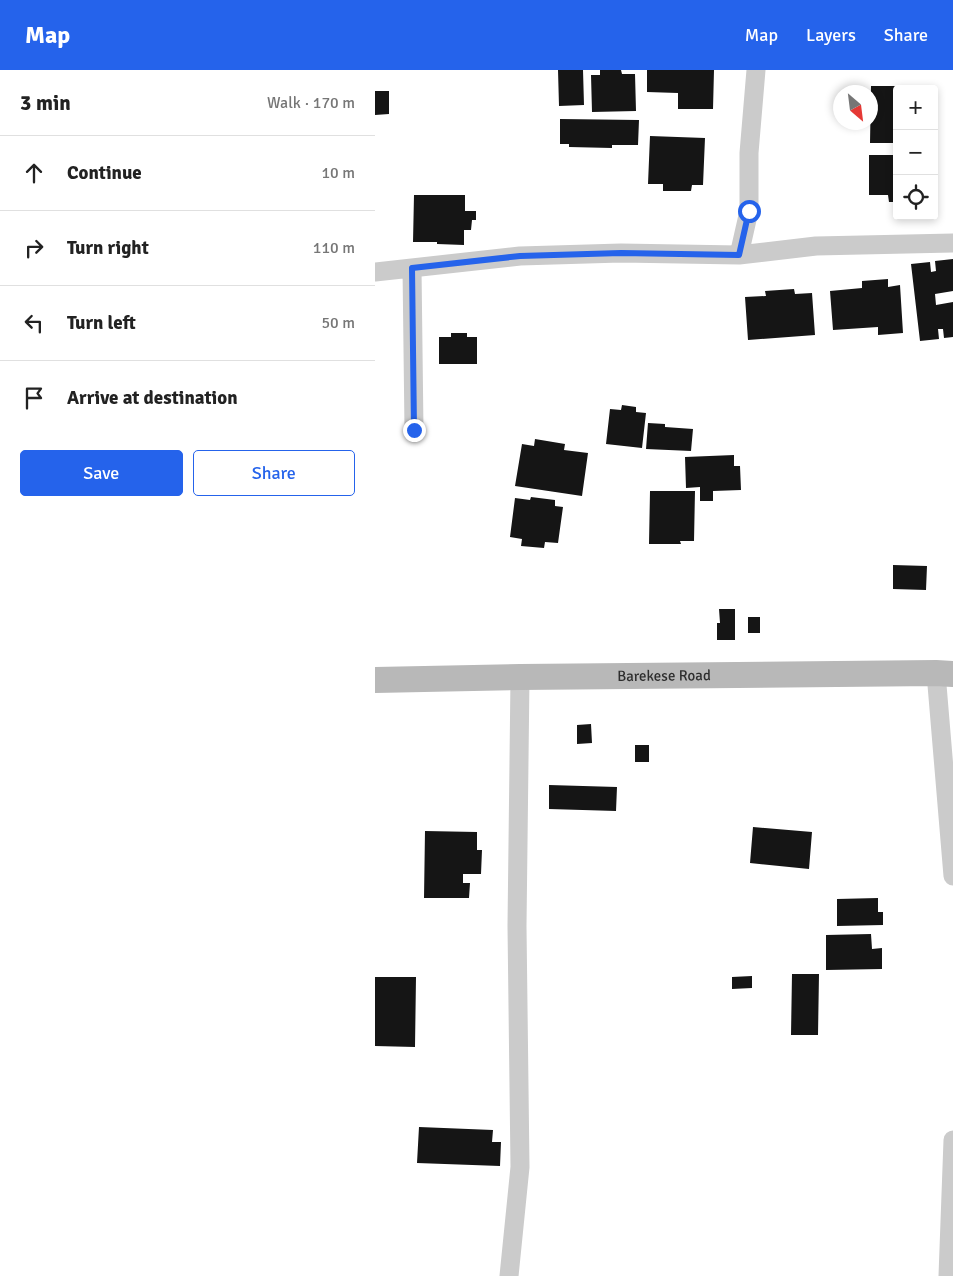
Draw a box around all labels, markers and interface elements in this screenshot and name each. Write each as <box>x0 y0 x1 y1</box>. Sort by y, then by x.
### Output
text: Map <box>25 20 70 50</box>
text: Map <box>745 24 778 46</box>
text: Layers <box>806 24 856 46</box>
text: Share <box>884 24 928 46</box>
north arrow <box>833 85 878 130</box>
map controls <box>893 85 938 220</box>
button: + <box>893 85 938 130</box>
text: 3 min <box>20 90 71 116</box>
text: Walk · 170 m <box>267 93 355 113</box>
button: − <box>893 130 938 175</box>
icon: ahead <box>20 159 48 187</box>
text: Continue <box>67 161 142 185</box>
text: 10 m <box>321 163 355 183</box>
button: locate <box>893 175 938 220</box>
route start <box>738 200 761 223</box>
icon: right <box>20 234 48 262</box>
text: Turn right <box>67 236 149 260</box>
text: 110 m <box>313 238 355 258</box>
icon: left <box>20 309 48 337</box>
text: Turn left <box>67 311 136 335</box>
text: 50 m <box>321 313 355 333</box>
icon: arrive <box>20 384 48 412</box>
text: Arrive at destination <box>67 386 238 410</box>
route end <box>403 419 426 442</box>
button: Save <box>20 450 183 496</box>
button: Share <box>193 450 355 496</box>
street label: Barekese Road <box>617 666 711 685</box>

